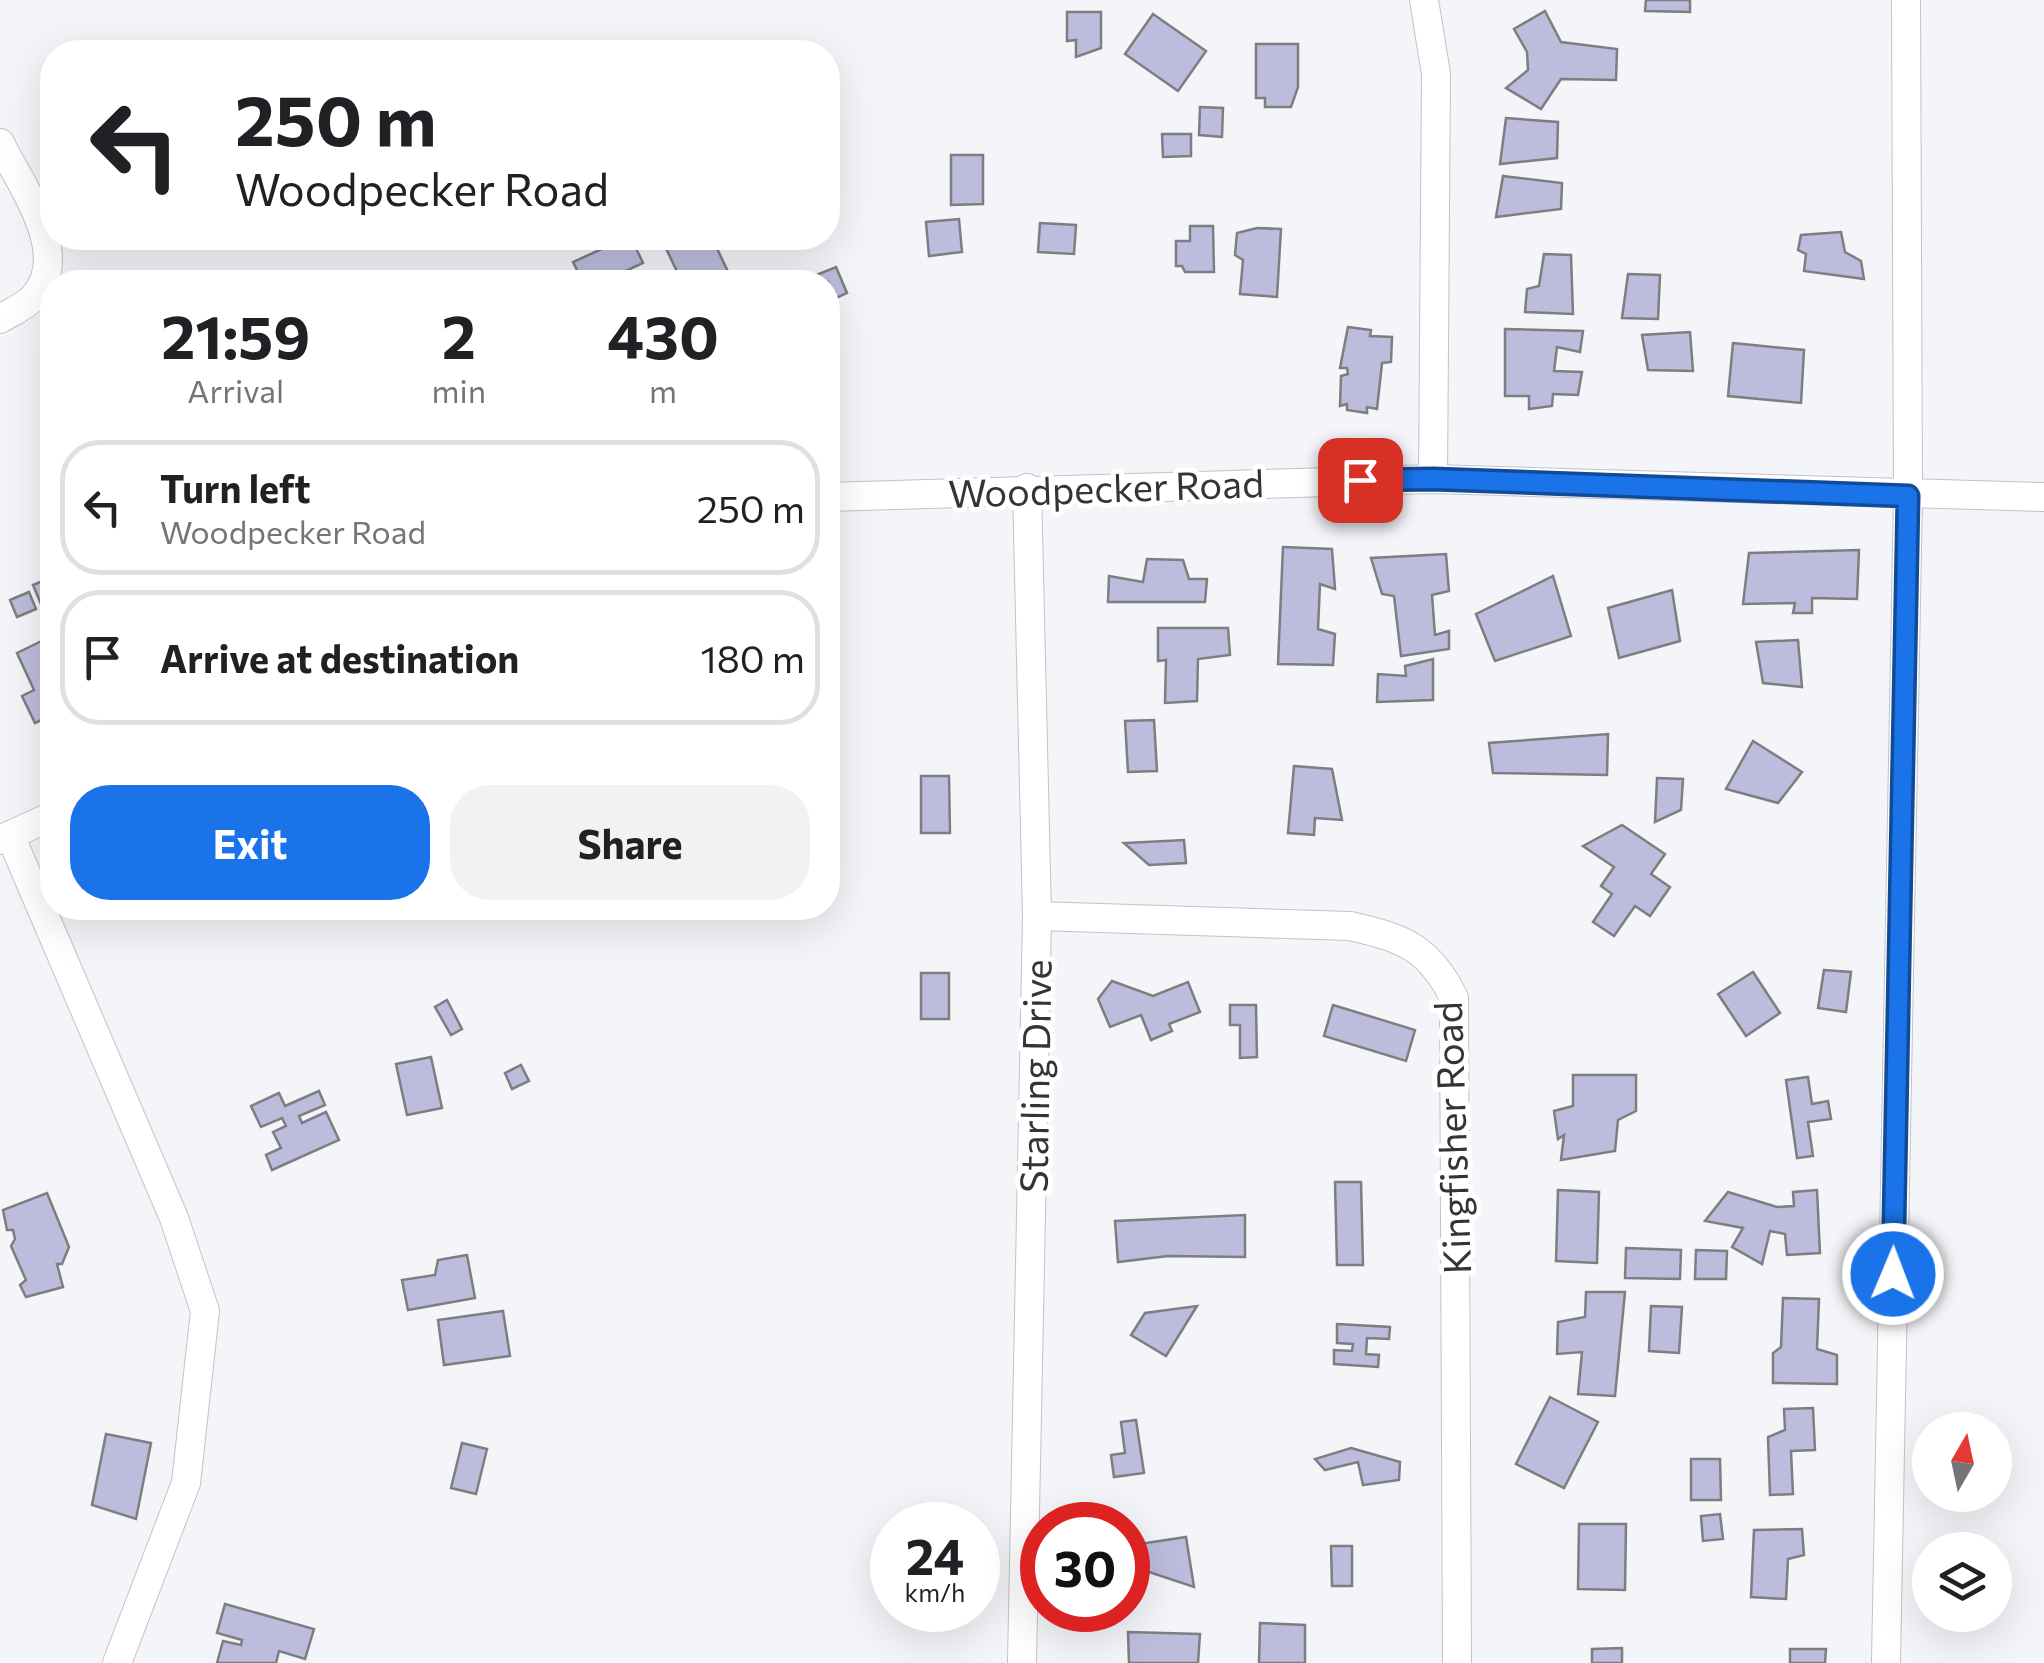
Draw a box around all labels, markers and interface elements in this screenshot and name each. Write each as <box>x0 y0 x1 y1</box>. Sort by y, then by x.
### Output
text: 250 m <box>235 75 437 160</box>
icon: left <box>70 80 200 210</box>
text: Woodpecker Road <box>235 160 609 215</box>
text: 21:59 <box>161 298 310 371</box>
text: 2 <box>442 298 476 371</box>
text: 430 <box>607 298 719 371</box>
text: Arrival <box>187 370 284 410</box>
text: min <box>432 370 486 410</box>
text: m <box>649 370 677 410</box>
pin <box>1318 438 1403 523</box>
icon: arrive <box>1333 453 1388 508</box>
street label: Woodpecker Road <box>947 458 1265 516</box>
text: Turn left <box>160 464 311 511</box>
icon: left <box>75 480 130 535</box>
text: 250 m <box>697 484 805 531</box>
text: Woodpecker Road <box>160 511 426 551</box>
icon: arrive <box>75 630 130 685</box>
text: Arrive at destination <box>160 634 519 681</box>
text: 180 m <box>700 634 805 681</box>
button: Exit <box>70 785 430 900</box>
button: Share <box>450 785 810 900</box>
street label: Starling Drive <box>1008 959 1060 1193</box>
street label: Kingfisher Road <box>1423 1001 1479 1275</box>
position arrow <box>1841 1222 1945 1326</box>
north arrow <box>1912 1412 2012 1512</box>
map controls <box>1912 1412 2012 1632</box>
speed limit sign: 30 <box>1020 1502 1150 1632</box>
text: 24 <box>906 1524 964 1585</box>
button: layers <box>1912 1532 2012 1632</box>
text: km/h <box>905 1577 965 1607</box>

